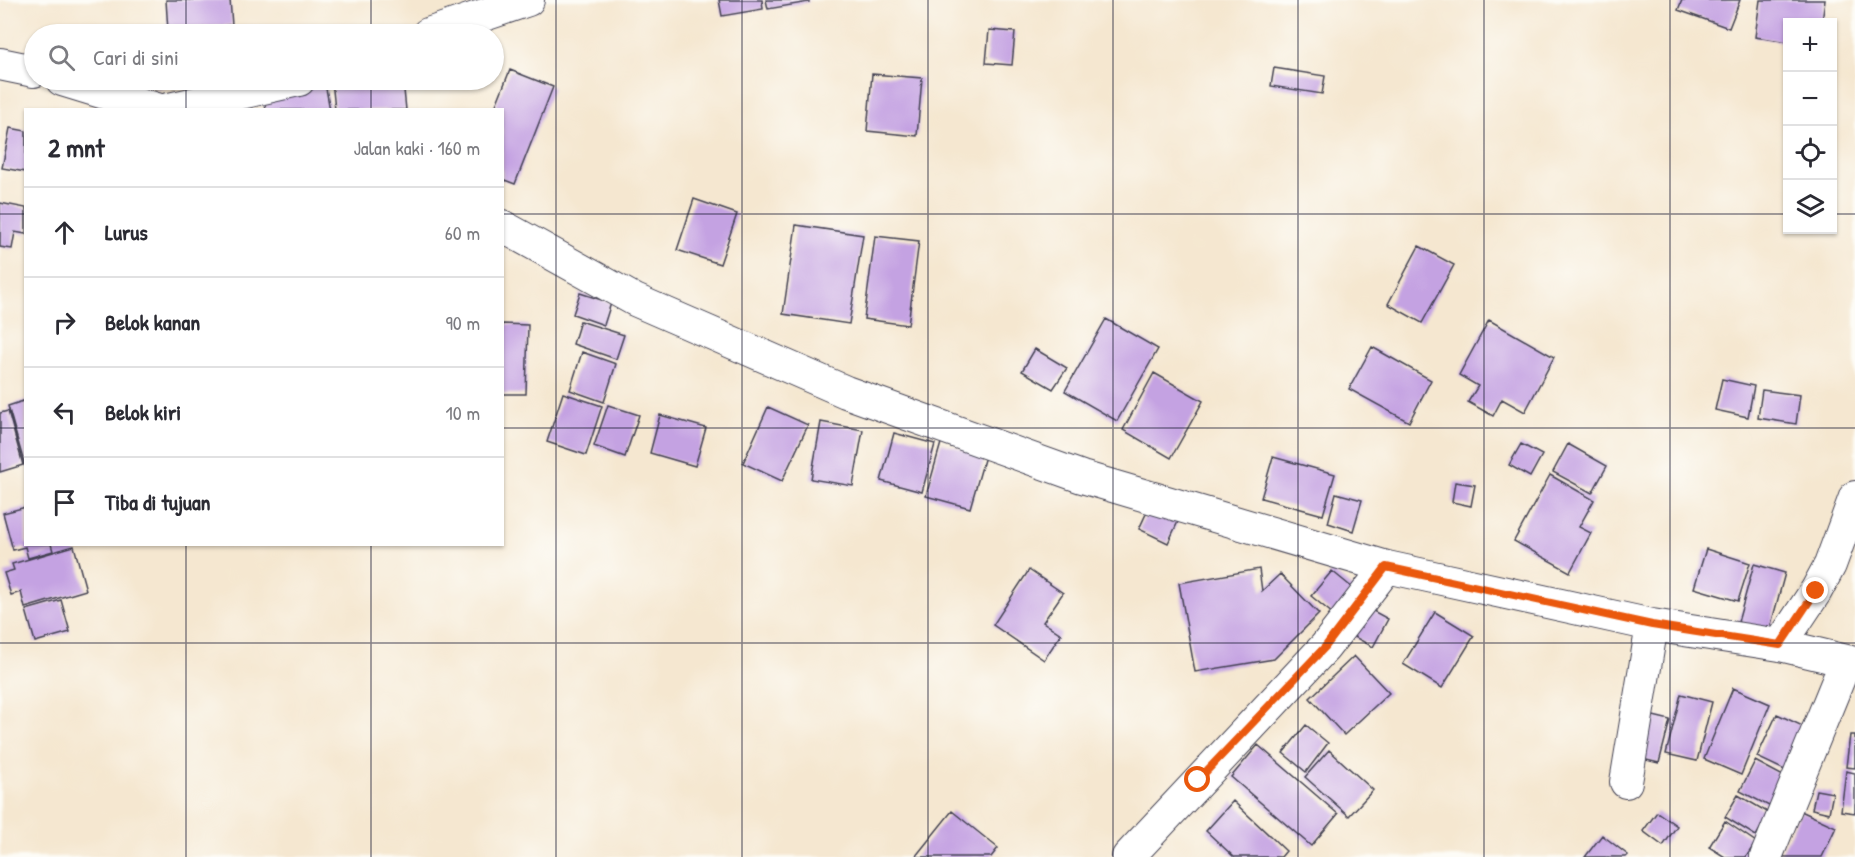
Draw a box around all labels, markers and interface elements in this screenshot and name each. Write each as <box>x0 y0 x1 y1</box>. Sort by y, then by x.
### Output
map controls <box>1783 18 1837 234</box>
button: + <box>1783 18 1837 72</box>
search box <box>24 24 504 90</box>
icon: search <box>45 41 78 74</box>
text: Cari di sini <box>93 42 179 72</box>
button: − <box>1783 72 1837 126</box>
button: locate <box>1783 126 1837 180</box>
text: 2 mnt <box>48 130 105 165</box>
text: Jalan kaki · 160 m <box>353 134 480 161</box>
button: layers <box>1783 180 1837 234</box>
icon: ahead <box>48 216 81 249</box>
text: Lurus <box>105 217 148 247</box>
text: 60 m <box>445 219 480 246</box>
icon: right <box>48 306 81 339</box>
text: Belok kanan <box>105 307 200 337</box>
text: 90 m <box>446 309 480 336</box>
icon: left <box>48 396 81 429</box>
text: Belok kiri <box>105 397 181 427</box>
text: 10 m <box>446 399 480 426</box>
icon: arrive <box>48 486 81 519</box>
text: Tiba di tujuan <box>105 487 210 517</box>
route end <box>1802 577 1828 603</box>
route start <box>1184 766 1210 792</box>

